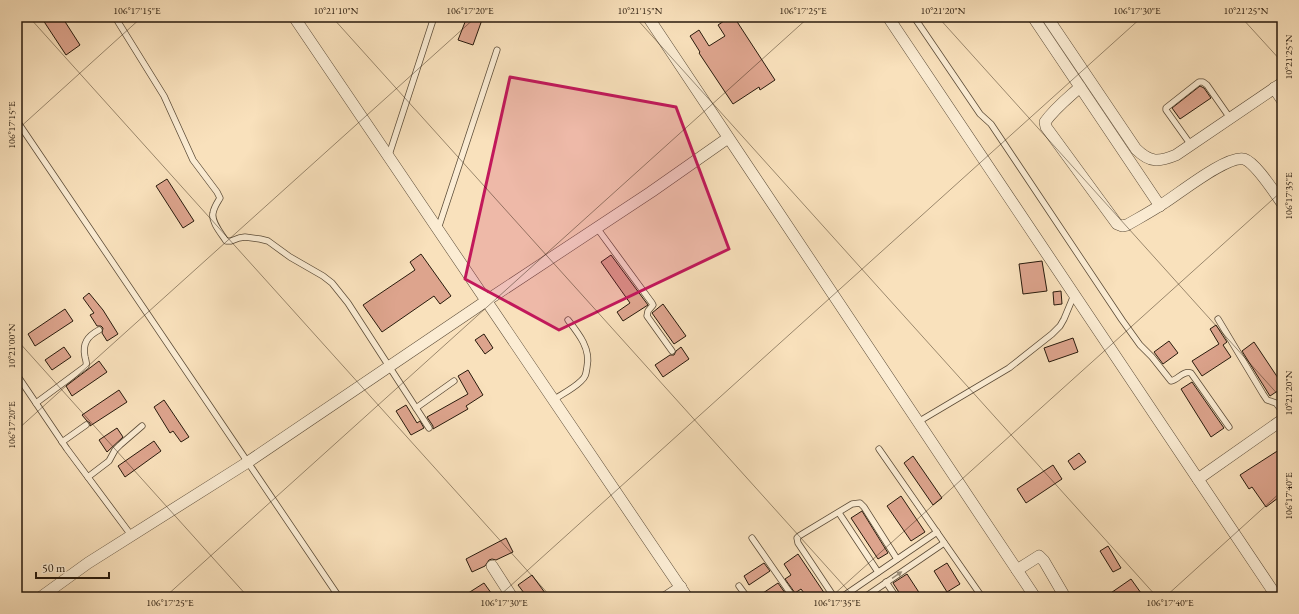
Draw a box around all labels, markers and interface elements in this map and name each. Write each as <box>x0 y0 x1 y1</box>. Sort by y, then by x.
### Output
text: 106°17'15"E <box>113 4 161 17</box>
text: 10°21'10"N <box>314 4 359 17</box>
text: 106°17'20"E <box>446 4 494 17</box>
text: 10°21'15"N <box>618 4 663 17</box>
text: 106°17'25"E <box>779 4 827 17</box>
text: 10°21'20"N <box>921 4 966 17</box>
text: 106°17'30"E <box>1113 4 1161 17</box>
text: 10°21'25"N <box>1224 4 1269 17</box>
text: 10°21'25"N <box>1282 34 1295 79</box>
text: 106°17'15"E <box>5 101 18 149</box>
text: 106°17'35"E <box>1282 172 1295 220</box>
text: 10°21'00"N <box>5 323 18 368</box>
text: 10°21'20"N <box>1282 370 1295 415</box>
text: 106°17'20"E <box>5 401 18 449</box>
text: 106°17'40"E <box>1282 472 1295 520</box>
scale bar <box>36 554 109 580</box>
text: 50 m <box>42 560 66 576</box>
one-way arrow <box>892 571 902 579</box>
text: 106°17'25"E <box>146 596 194 609</box>
text: 106°17'30"E <box>480 596 528 609</box>
text: 106°17'35"E <box>813 596 861 609</box>
text: 106°17'40"E <box>1146 596 1194 609</box>

